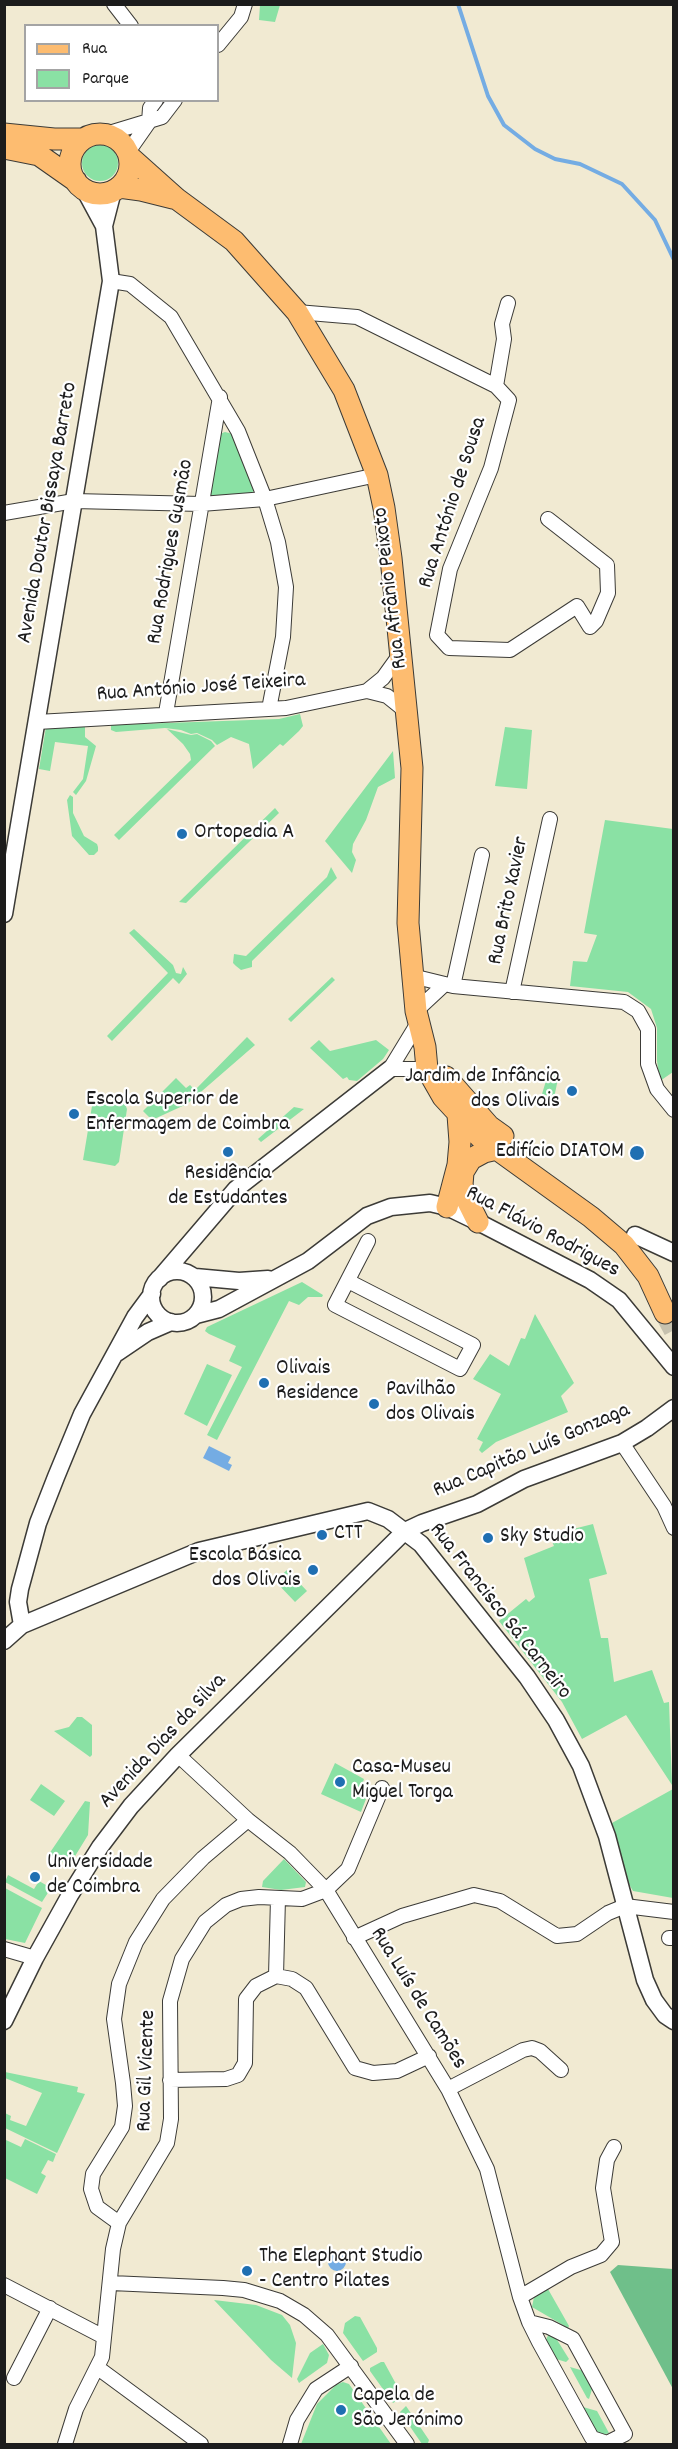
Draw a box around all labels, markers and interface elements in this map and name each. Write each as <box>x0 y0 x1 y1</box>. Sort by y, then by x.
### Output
legend <box>24 24 219 102</box>
text: Rua <box>82 37 107 62</box>
text: Parque <box>82 67 129 92</box>
street label: Avenida Doutor Bissaya Barreto <box>13 380 85 646</box>
street label: Rua António de Sousa <box>414 414 494 592</box>
street label: Rua Rodrigues Gusmão <box>143 457 201 647</box>
street label: Rua Afrânio Peixoto <box>369 505 415 671</box>
street label: Rua António José Teixeira <box>96 669 306 709</box>
place label: Ortopedia A <box>194 821 294 847</box>
marker: Ortopedia A <box>175 827 189 841</box>
street label: Rua Brito Xavier <box>484 835 536 967</box>
place label: Jardim de Infância dos Olivais <box>405 1065 560 1116</box>
marker: Jardim de Infância dos Olivais <box>565 1084 579 1098</box>
place label: Escola Superior de Enfermagem de Coimbra <box>86 1088 289 1140</box>
marker: Escola Superior de Enfermagem de Coimbra <box>67 1107 81 1121</box>
place label: Edifício DIATOM <box>496 1140 624 1166</box>
marker: Edifício DIATOM <box>628 1144 646 1162</box>
marker: Residência de Estudantes <box>221 1145 235 1159</box>
place label: Residência de Estudantes <box>168 1162 288 1214</box>
street label: Rua Flávio Rodrigues <box>460 1181 624 1285</box>
place label: Olivais Residence <box>276 1357 358 1408</box>
marker: Olivais Residence <box>257 1376 271 1390</box>
place label: Pavilhão dos Olivais <box>386 1378 475 1430</box>
marker: Pavilhão dos Olivais <box>367 1397 381 1411</box>
street label: Rua Capitão Luís Gonzaga <box>430 1399 634 1505</box>
street label: Rua Francisco Sá Carneiro <box>422 1518 576 1706</box>
place label: CTT <box>334 1522 362 1548</box>
place label: Sky Studio <box>500 1525 584 1551</box>
marker: CTT <box>315 1528 329 1542</box>
marker: Sky Studio <box>481 1531 495 1545</box>
place label: Escola Básica dos Olivais <box>189 1544 301 1596</box>
marker: Escola Básica dos Olivais <box>306 1563 320 1577</box>
street label: Avenida Dias da Silva <box>95 1669 233 1815</box>
place label: Casa-Museu Miguel Torga <box>352 1756 453 1808</box>
marker: Casa-Museu Miguel Torga <box>333 1775 347 1789</box>
place label: Universidade de Coimbra <box>47 1851 153 1903</box>
marker: Universidade de Coimbra <box>28 1870 42 1884</box>
street label: Rua Luís de Camões <box>363 1923 471 2075</box>
street label: Rua Gil Vicente <box>133 2010 163 2132</box>
place label: The Elephant Studio - Centro Pilates <box>259 2245 423 2296</box>
marker: The Elephant Studio - Centro Pilates <box>240 2264 254 2278</box>
place label: Capela de São Jerónimo <box>353 2384 463 2436</box>
marker: Capela de São Jerónimo <box>334 2403 348 2417</box>

